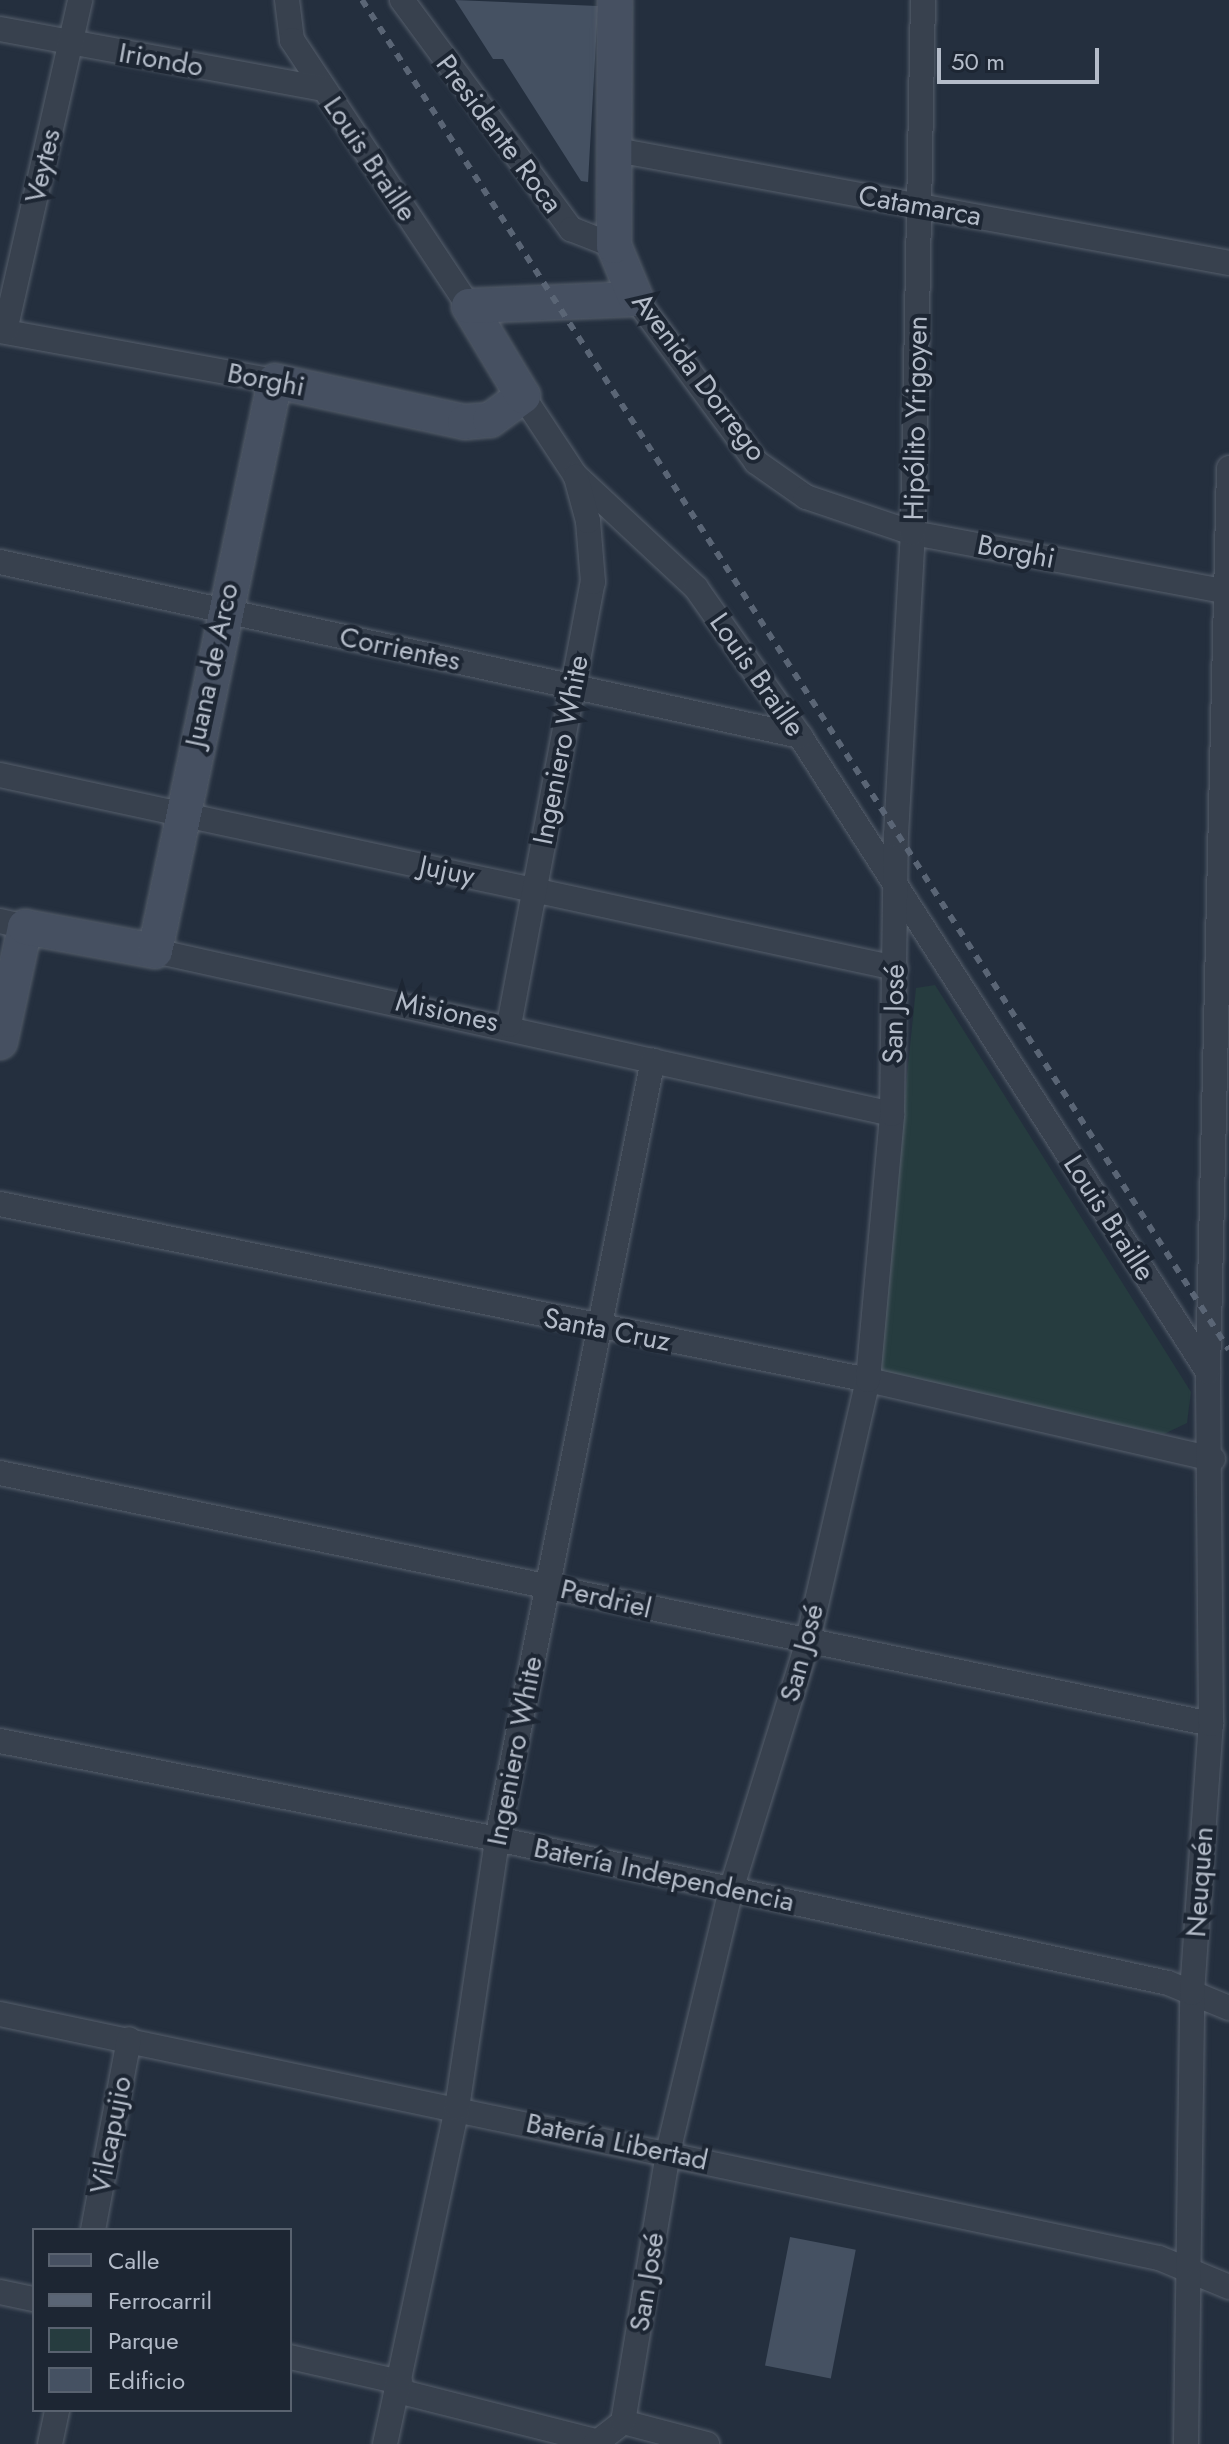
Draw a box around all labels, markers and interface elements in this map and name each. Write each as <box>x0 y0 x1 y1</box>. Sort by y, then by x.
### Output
scale bar <box>941 32 1103 82</box>
street label: Iriondo <box>116 36 206 84</box>
text: 50 m <box>951 44 1005 79</box>
street label: Presidente Roca <box>429 48 569 220</box>
street label: Louis Braille <box>316 90 424 228</box>
street label: Veytes <box>18 126 68 206</box>
street label: Catamarca <box>856 179 984 233</box>
street label: Avenida Dorrego <box>625 286 773 468</box>
street label: Hipólito Yrigoyen <box>897 315 935 521</box>
street label: Borghi <box>224 356 308 404</box>
street label: Borghi <box>974 528 1058 576</box>
street label: Juana de Arco <box>178 580 246 750</box>
street label: Louis Braille <box>702 607 812 743</box>
street label: Corrientes <box>337 620 463 678</box>
street label: Ingeniero White <box>526 653 596 847</box>
street label: Jujuy <box>416 849 478 893</box>
street label: San José <box>876 964 912 1064</box>
street label: Misiones <box>393 985 501 1039</box>
street label: Louis Braille <box>1056 1149 1162 1287</box>
street label: Santa Cruz <box>541 1301 673 1359</box>
street label: Perdriel <box>557 1572 655 1626</box>
street label: San José <box>773 1601 831 1705</box>
street label: Ingeniero White <box>480 1654 550 1848</box>
street label: Neuquén <box>1179 1826 1221 1938</box>
street label: Batería Independencia <box>531 1831 797 1919</box>
street label: Vilcapujio <box>83 2073 139 2197</box>
street label: Batería Libertad <box>523 2106 711 2178</box>
legend <box>32 2228 292 2412</box>
street label: San José <box>623 2230 671 2334</box>
text: Calle <box>108 2243 159 2278</box>
text: Ferrocarril <box>108 2283 212 2318</box>
text: Parque <box>108 2323 179 2358</box>
text: Edificio <box>108 2363 185 2398</box>

